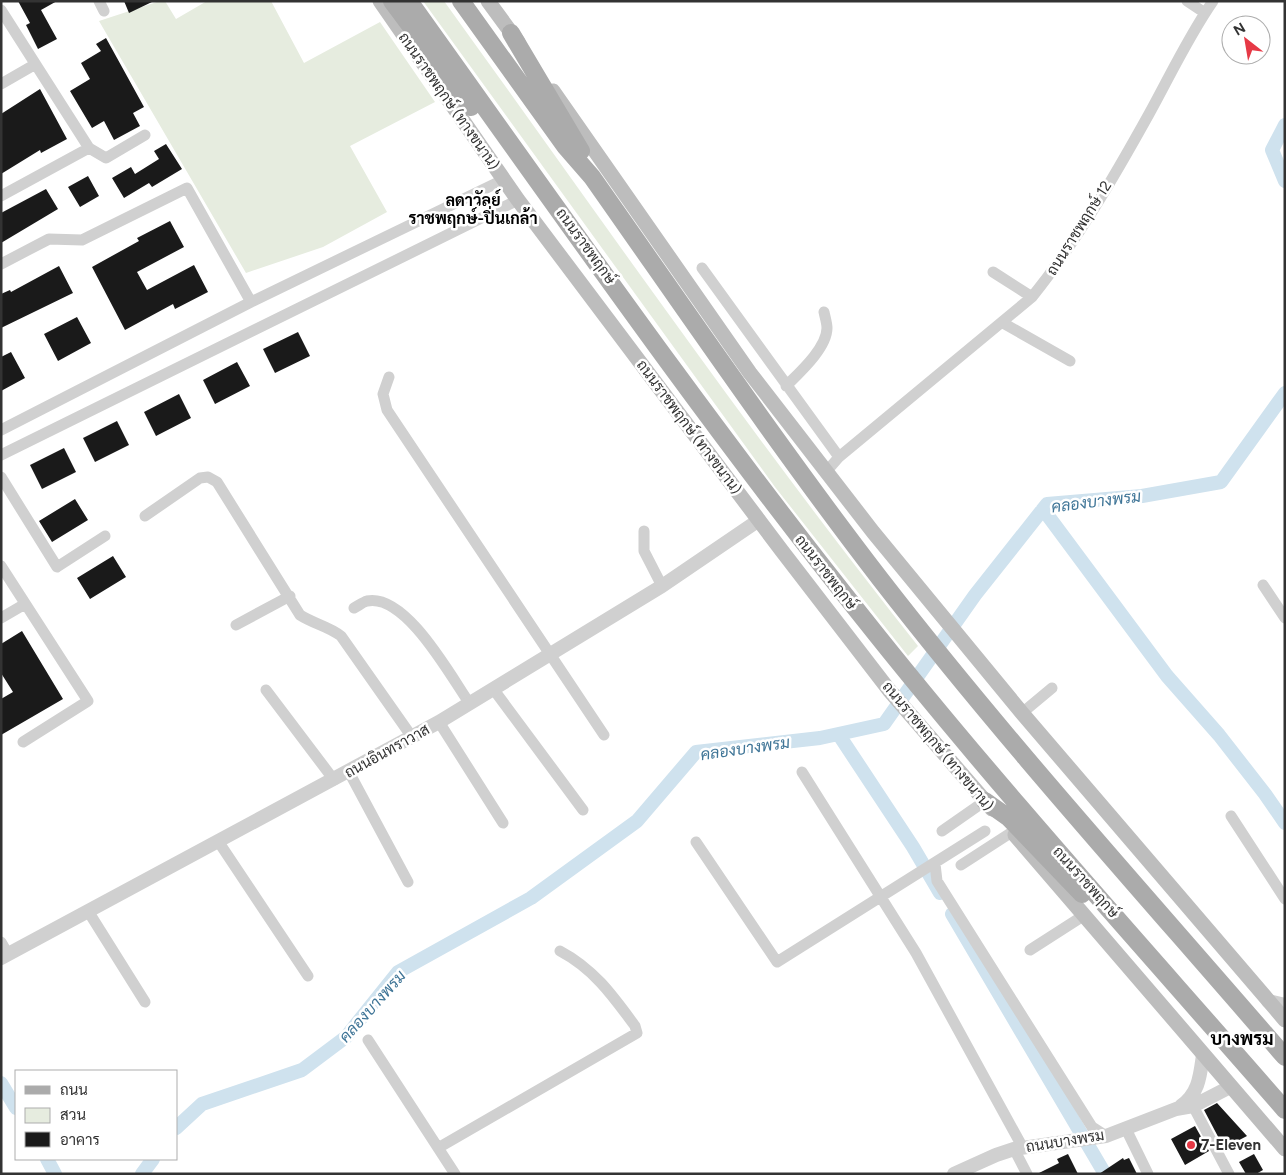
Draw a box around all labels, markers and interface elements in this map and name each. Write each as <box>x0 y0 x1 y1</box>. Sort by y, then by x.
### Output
north arrow <box>1221 15 1271 65</box>
text: N <box>1231 19 1249 39</box>
street label: ถนนราชพฤกษ์ (ทางขนาน) <box>395 28 504 173</box>
street label: ถนนราชพฤกษ์ 12 <box>1042 177 1115 279</box>
district label: ลดาวัลย์ ราชพฤกษ์-ปิ่นเกล้า <box>408 189 538 228</box>
street label: ถนนราชพฤกษ์ <box>552 204 621 288</box>
street label: ถนนราชพฤกษ์ (ทางขนาน) <box>633 356 746 498</box>
water label: คลองบางพรม <box>1050 487 1142 516</box>
street label: ถนนราชพฤกษ์ <box>791 530 862 614</box>
street label: ถนนราชพฤกษ์ (ทางขนาน) <box>879 677 998 814</box>
street label: ถนนอินทราวาส <box>341 720 433 782</box>
water label: คลองบางพรม <box>699 733 791 764</box>
street label: ถนนราชพฤกษ์ <box>1049 842 1124 922</box>
water label: คลองบางพรม <box>335 966 410 1046</box>
district label: บางพรม <box>1210 1028 1274 1050</box>
legend <box>15 1070 178 1160</box>
text: ถนน <box>60 1081 88 1099</box>
text: สวน <box>60 1106 86 1124</box>
street label: ถนนบางพรม <box>1025 1126 1105 1156</box>
text: อาคาร <box>60 1131 100 1149</box>
place label: 7-Eleven <box>1201 1136 1261 1154</box>
marker: 7-Eleven <box>1185 1139 1197 1151</box>

